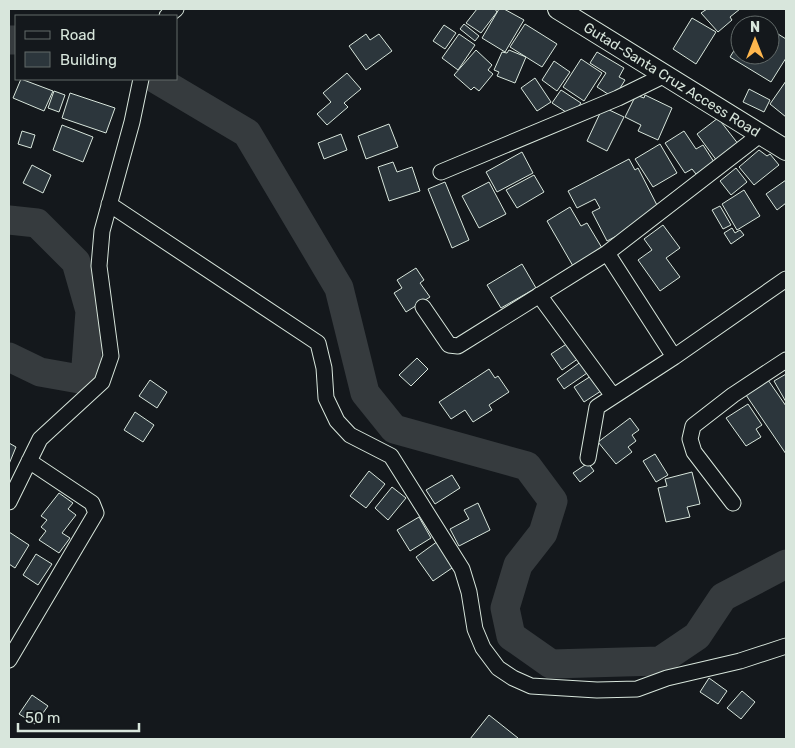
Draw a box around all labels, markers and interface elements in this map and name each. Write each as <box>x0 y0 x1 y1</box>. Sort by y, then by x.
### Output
legend <box>15 15 178 80</box>
north arrow <box>730 15 780 65</box>
street label: Gutad-Santa Cruz Access Road <box>580 19 763 141</box>
text: N <box>750 19 760 36</box>
text: Road <box>60 26 96 44</box>
text: Building <box>60 51 117 69</box>
scale bar <box>18 700 139 732</box>
text: 50 m <box>25 709 60 727</box>

